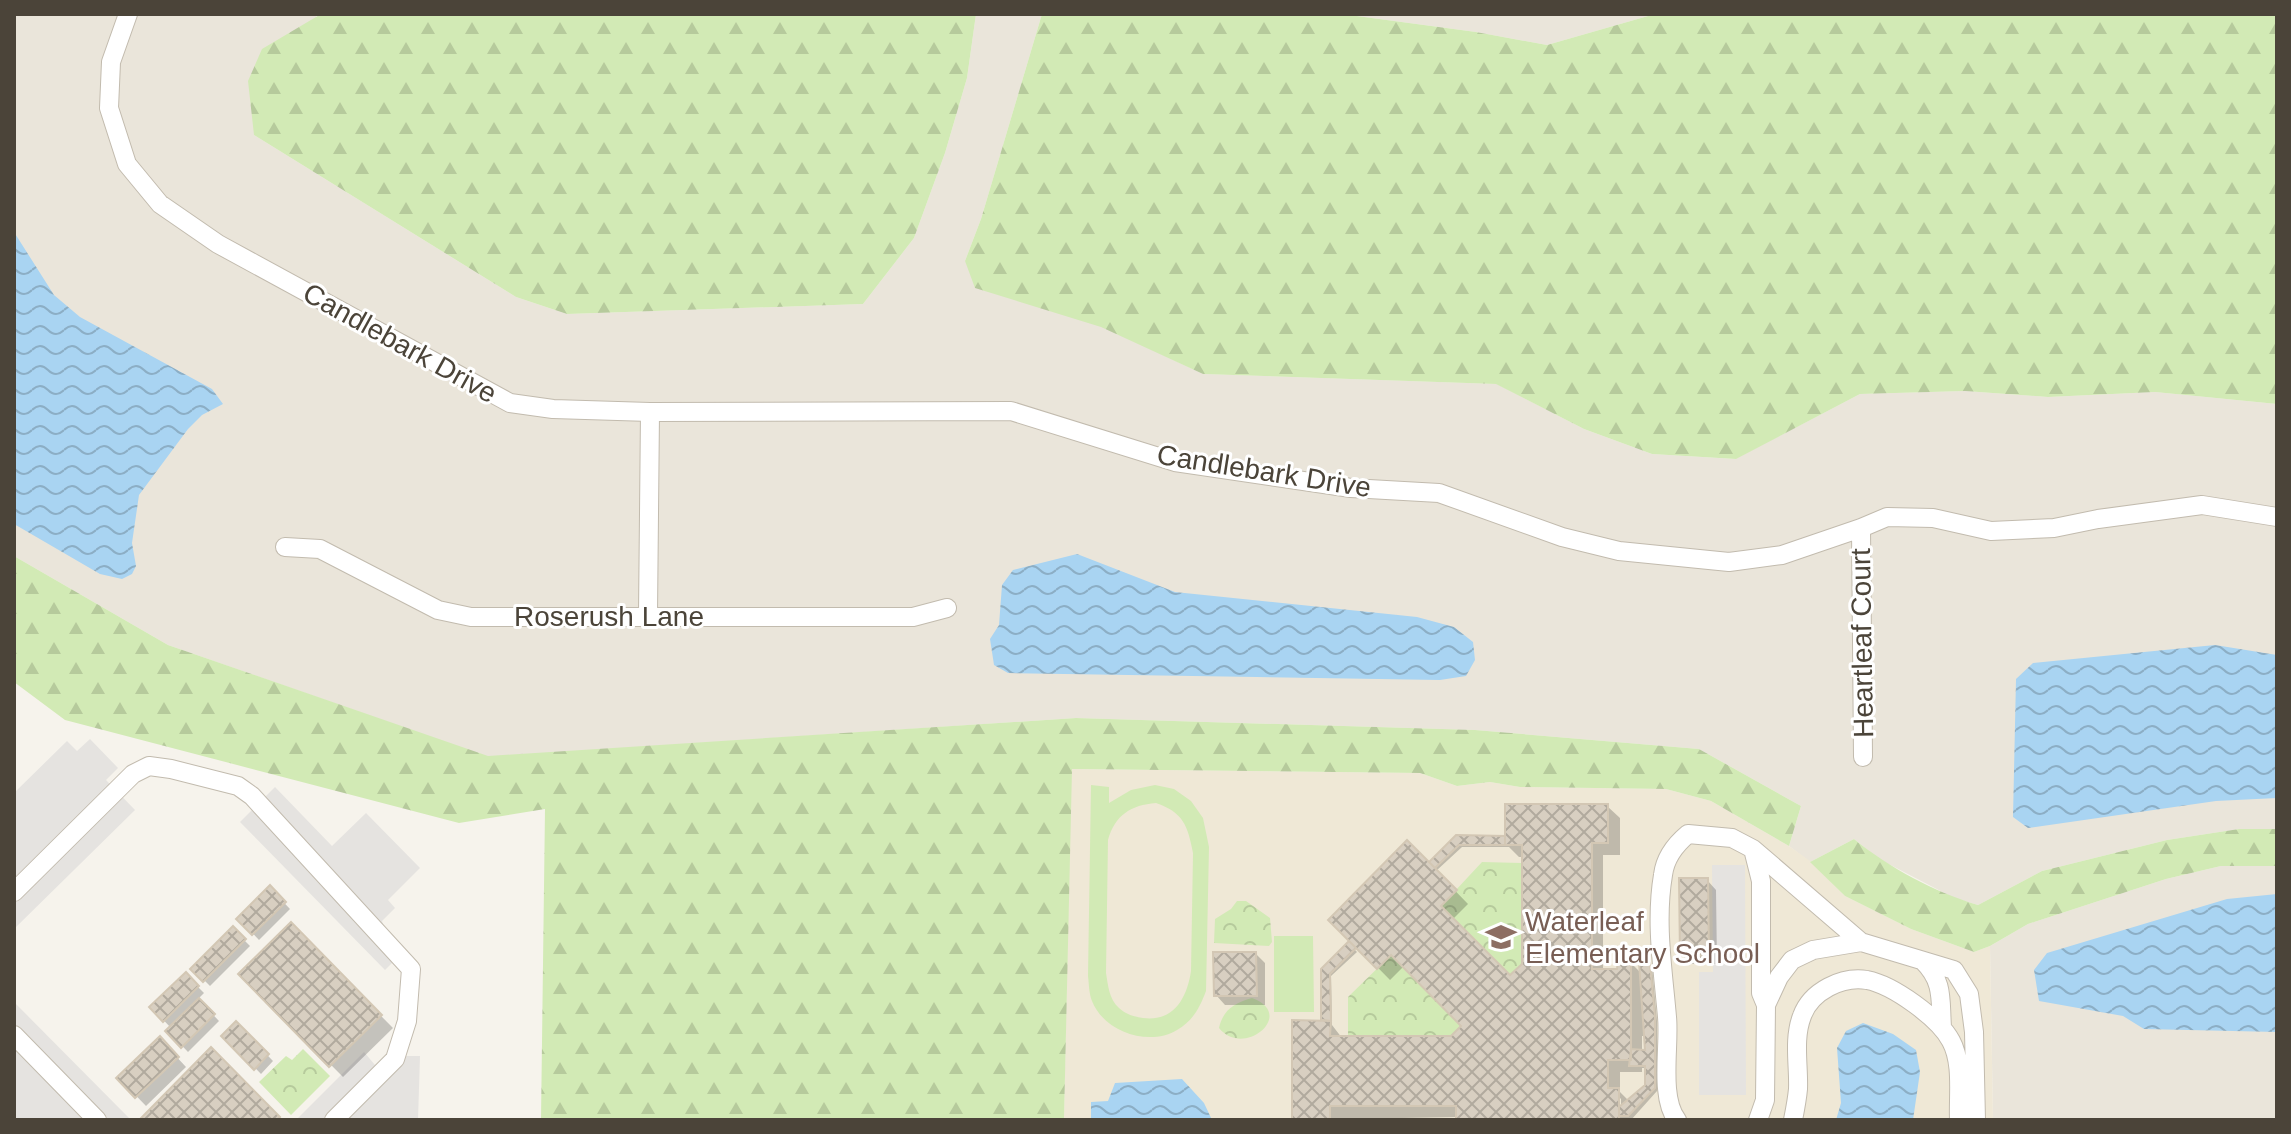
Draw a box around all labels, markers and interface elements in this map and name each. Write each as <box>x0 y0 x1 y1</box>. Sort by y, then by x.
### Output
street label: Candlebark Drive <box>298 277 502 409</box>
street label: Candlebark Drive <box>1155 439 1373 503</box>
street label: Heartleaf Court <box>1845 548 1879 738</box>
street label: Roserush Lane <box>514 601 704 632</box>
place label: Waterleaf Elementary School <box>1525 906 1760 969</box>
school or university icon: Waterleaf Elementary School <box>1484 920 1518 954</box>

